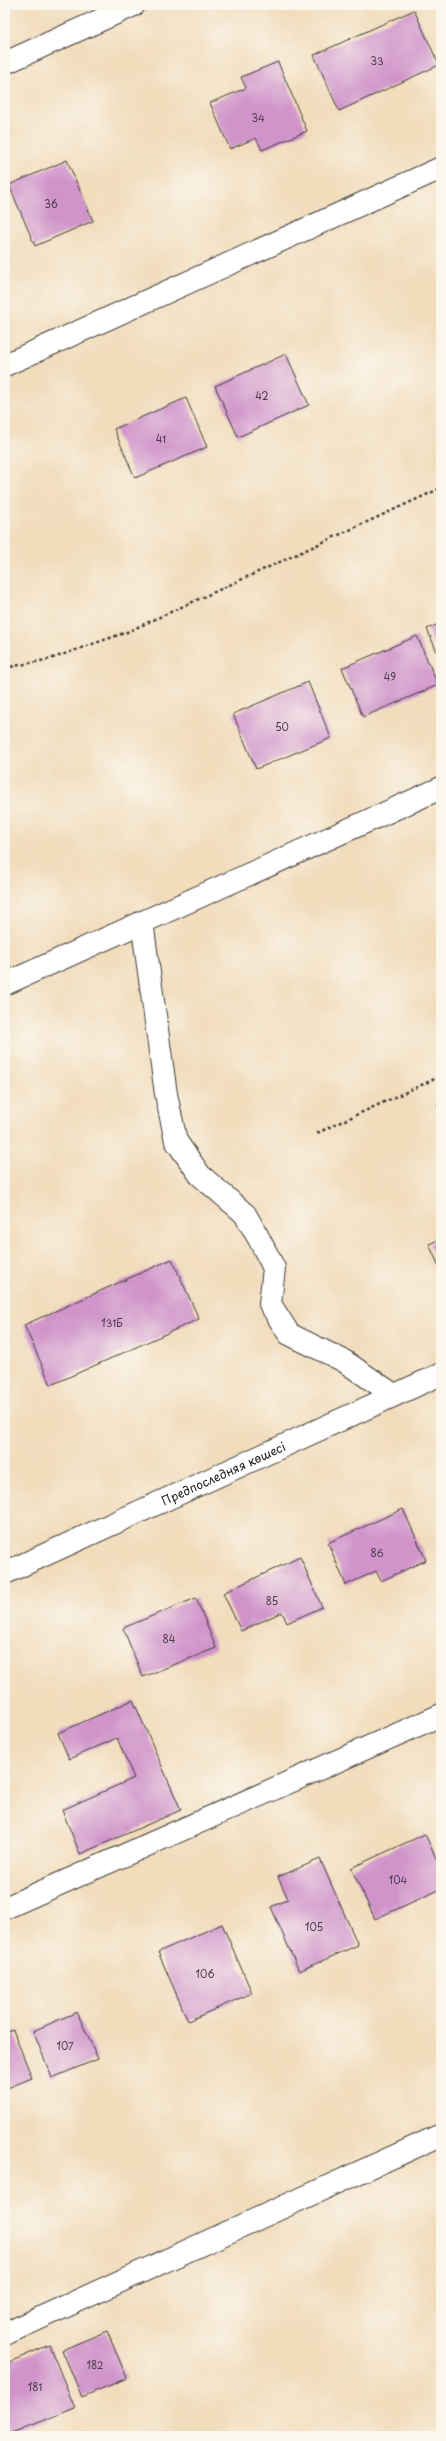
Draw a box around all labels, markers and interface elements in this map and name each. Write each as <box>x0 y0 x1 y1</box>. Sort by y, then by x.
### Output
house number: 33 <box>370 53 384 68</box>
house number: 34 <box>251 110 265 125</box>
house number: 36 <box>44 196 58 211</box>
house number: 42 <box>255 388 269 403</box>
house number: 41 <box>156 431 166 446</box>
house number: 49 <box>384 669 396 684</box>
house number: 50 <box>275 719 289 734</box>
house number: 131Б <box>101 1315 123 1330</box>
street label: Предпоследняя көшесі <box>158 1437 288 1510</box>
house number: 86 <box>371 1545 384 1560</box>
house number: 85 <box>266 1593 278 1608</box>
house number: 84 <box>163 1631 176 1646</box>
house number: 104 <box>389 1872 408 1887</box>
house number: 105 <box>305 1919 323 1934</box>
house number: 106 <box>196 1966 214 1981</box>
house number: 107 <box>56 2038 74 2053</box>
house number: 182 <box>87 2357 103 2372</box>
house number: 181 <box>28 2379 42 2394</box>

